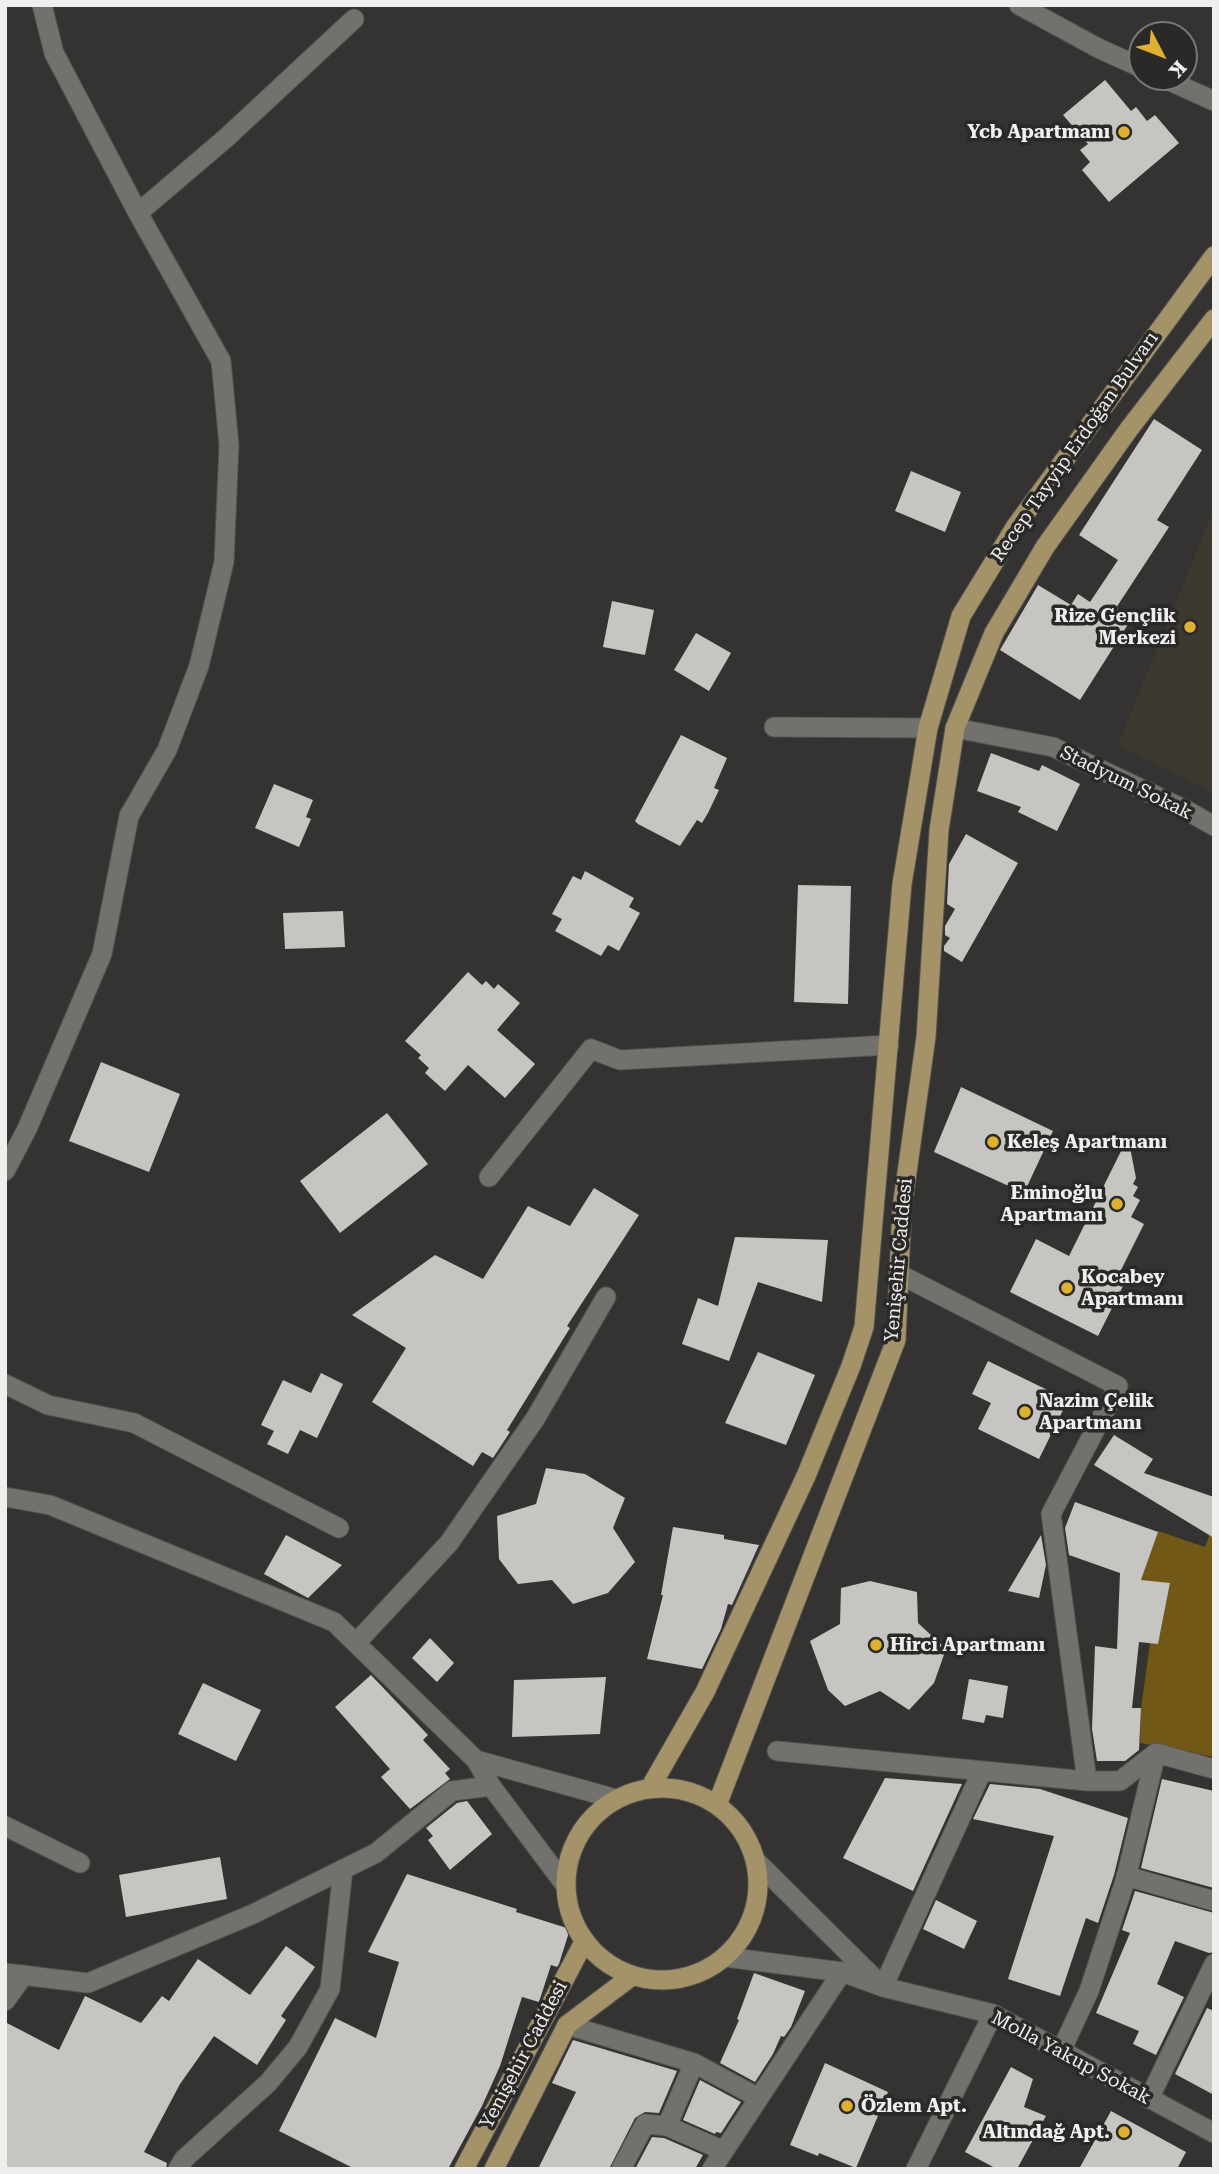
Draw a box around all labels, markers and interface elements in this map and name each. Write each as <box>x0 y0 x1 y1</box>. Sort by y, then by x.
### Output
north arrow <box>1128 21 1198 91</box>
text: K <box>1164 56 1191 82</box>
place label: Ycb Apartmanı <box>967 121 1110 143</box>
marker: Ycb Apartmanı <box>1116 124 1132 140</box>
street label: Recep Tayyip Erdoğan Bulvarı <box>987 328 1163 566</box>
place label: Rize Gençlik Merkezi <box>1054 605 1176 649</box>
marker: Rize Gençlik Merkezi <box>1182 619 1198 635</box>
street label: Stadyum Sokak <box>1056 741 1196 825</box>
place label: Keleş Apartmanı <box>1007 1131 1167 1153</box>
marker: Keleş Apartmanı <box>985 1134 1001 1150</box>
street label: Yenişehir Caddesi <box>880 1177 918 1343</box>
place label: Eminoğlu Apartmanı <box>1000 1182 1103 1226</box>
marker: Eminoğlu Apartmanı <box>1109 1196 1125 1212</box>
place label: Kocabey Apartmanı <box>1081 1266 1184 1310</box>
marker: Kocabey Apartmanı <box>1059 1280 1075 1296</box>
place label: Nazim Çelik Apartmanı <box>1039 1390 1154 1434</box>
marker: Nazim Çelik Apartmanı <box>1017 1404 1033 1420</box>
place label: Hirci Apartmanı <box>890 1634 1045 1656</box>
marker: Hirci Apartmanı <box>868 1637 884 1653</box>
street label: Yenişehir Caddesi <box>475 1977 573 2133</box>
street label: Molla Yakup Sokak <box>988 2006 1154 2110</box>
place label: Özlem Apt. <box>861 2095 967 2117</box>
marker: Özlem Apt. <box>839 2098 855 2114</box>
place label: Altındağ Apt. <box>982 2121 1110 2143</box>
marker: Altındağ Apt. <box>1116 2124 1132 2140</box>

